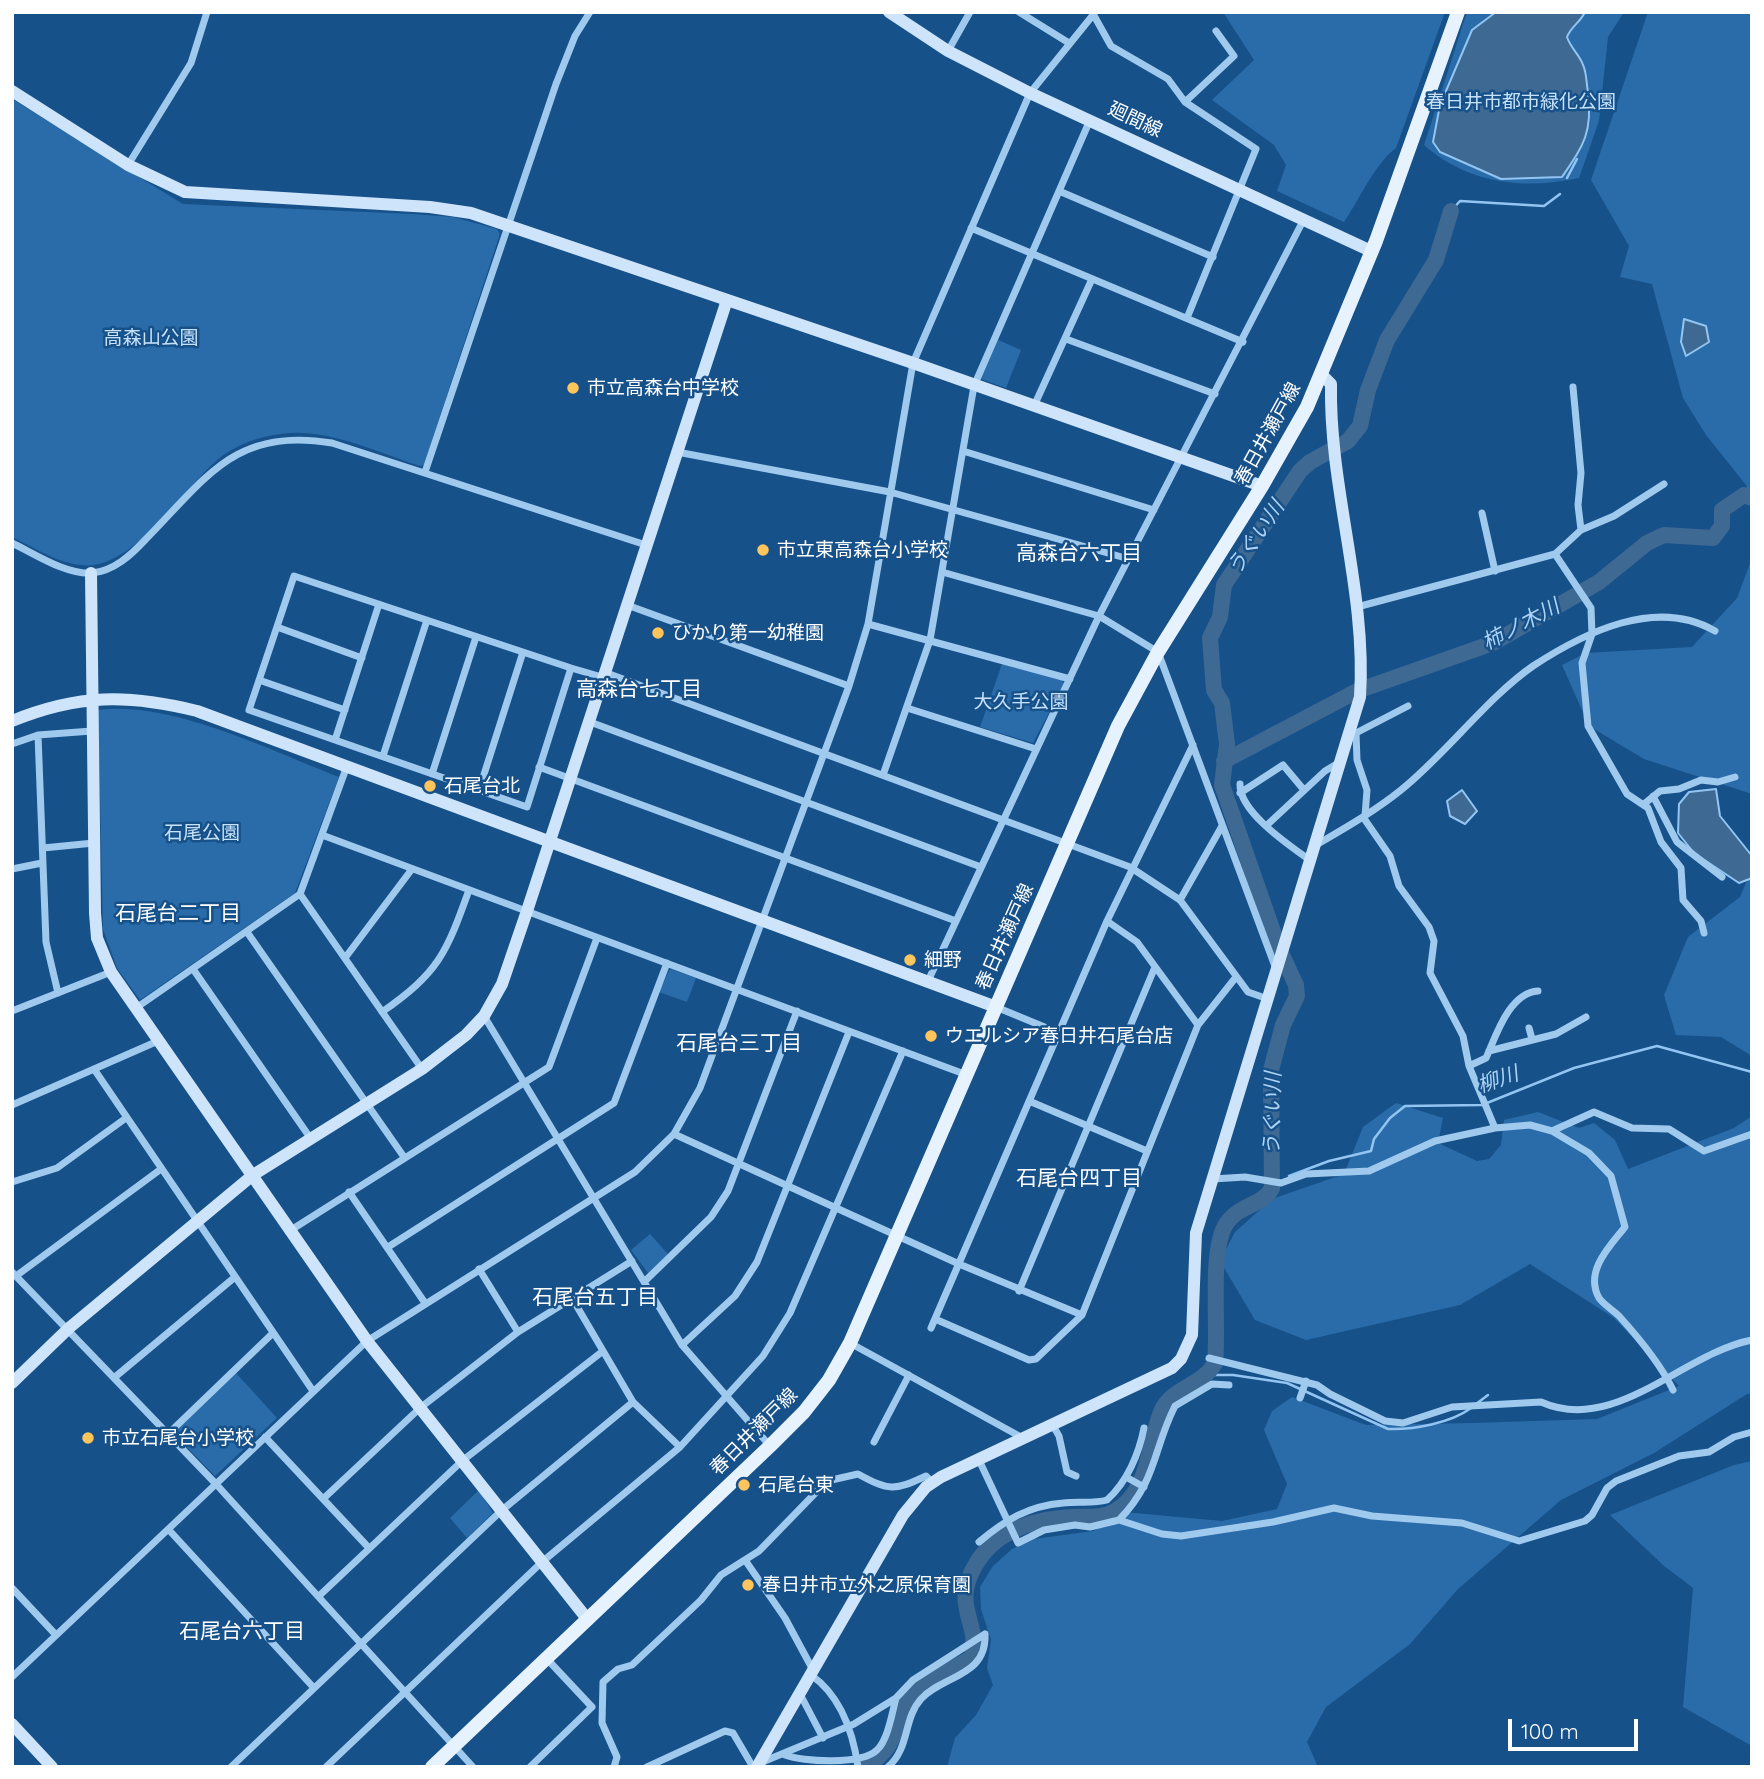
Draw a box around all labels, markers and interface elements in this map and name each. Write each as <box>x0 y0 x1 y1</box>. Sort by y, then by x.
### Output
park label: 春日井市都市緑化公園 <box>1426 91 1616 113</box>
street label: 廻間線 <box>1104 98 1166 142</box>
park label: 高森山公園 <box>104 327 198 349</box>
place label: 市立高森台中学校 <box>587 377 739 399</box>
street label: 春日井瀬戸線 <box>1230 379 1306 489</box>
marker: 市立高森台中学校 <box>565 380 581 396</box>
water label: うぐい川 <box>1222 496 1290 580</box>
place label: 市立東高森台小学校 <box>777 539 948 561</box>
district label: 高森台六丁目 <box>1016 541 1142 567</box>
marker: 市立東高森台小学校 <box>755 542 771 558</box>
water label: 柿ノ木川 <box>1478 594 1564 656</box>
place label: ひかり第一幼稚園 <box>672 622 824 644</box>
marker: ひかり第一幼稚園 <box>650 625 666 641</box>
district label: 高森台七丁目 <box>576 677 702 703</box>
park label: 大久手公園 <box>974 691 1068 713</box>
place label: 石尾台北 <box>444 775 520 797</box>
marker: 石尾台北 <box>422 778 438 794</box>
park label: 石尾公園 <box>164 822 240 844</box>
street label: 春日井瀬戸線 <box>971 880 1039 994</box>
district label: 石尾台二丁目 <box>115 901 241 927</box>
place label: 細野 <box>924 949 962 971</box>
marker: 細野 <box>902 952 918 968</box>
place label: ウエルシア春日井石尾台店 <box>945 1025 1173 1047</box>
marker: ウエルシア春日井石尾台店 <box>923 1028 939 1044</box>
district label: 石尾台三丁目 <box>676 1031 802 1057</box>
water label: 柳川 <box>1474 1061 1522 1099</box>
water label: うぐい川 <box>1260 1072 1286 1156</box>
district label: 石尾台四丁目 <box>1016 1166 1142 1192</box>
district label: 石尾台五丁目 <box>532 1285 658 1311</box>
street label: 春日井瀬戸線 <box>706 1384 802 1480</box>
place label: 市立石尾台小学校 <box>102 1427 254 1449</box>
marker: 市立石尾台小学校 <box>80 1430 96 1446</box>
place label: 石尾台東 <box>758 1474 834 1496</box>
marker: 石尾台東 <box>736 1477 752 1493</box>
place label: 春日井市立外之原保育園 <box>762 1574 971 1596</box>
marker: 春日井市立外之原保育園 <box>740 1577 756 1593</box>
district label: 石尾台六丁目 <box>179 1619 305 1645</box>
scale bar <box>1512 1706 1642 1750</box>
text: 100 m <box>1521 1718 1579 1744</box>

